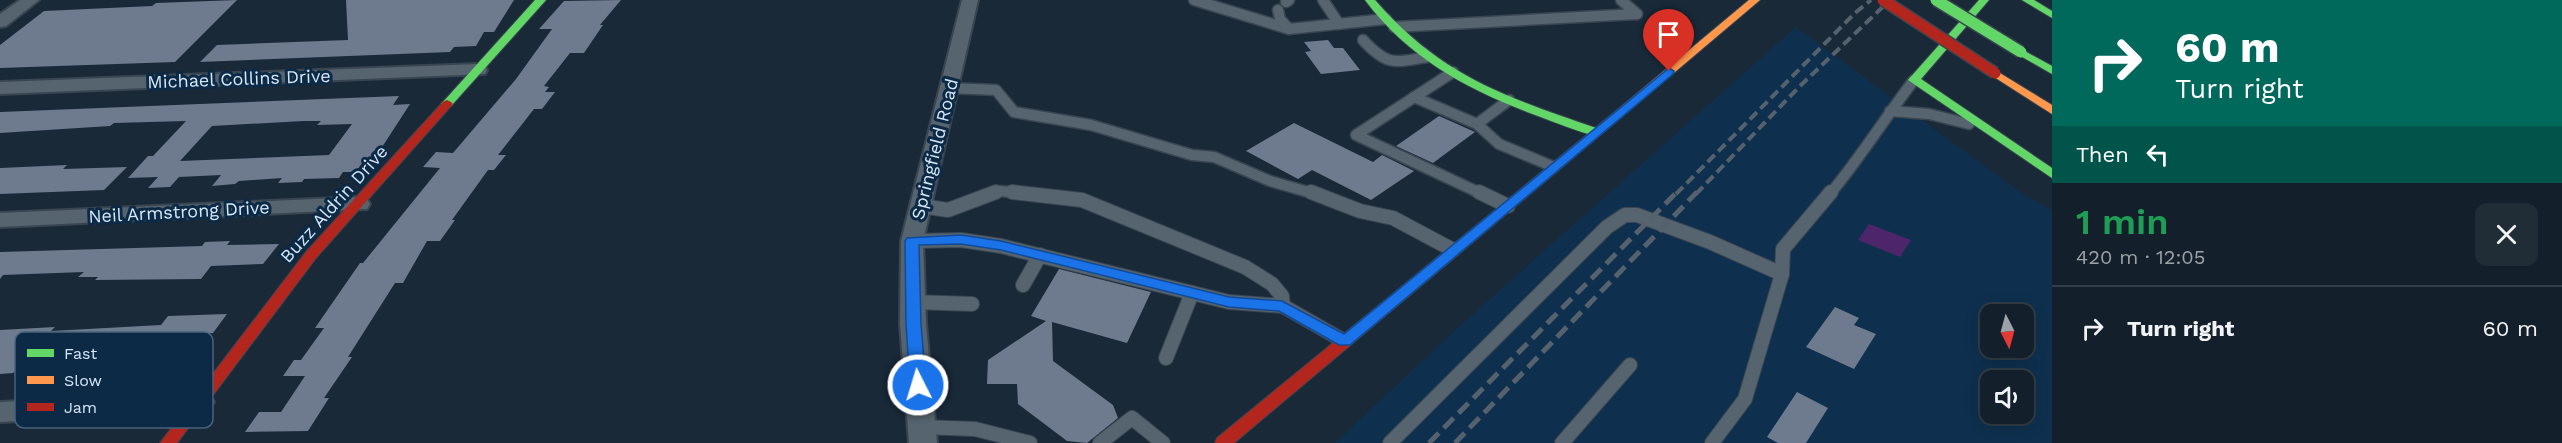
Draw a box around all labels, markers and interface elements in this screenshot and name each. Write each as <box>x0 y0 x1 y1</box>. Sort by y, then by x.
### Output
pin <box>1643 9 1694 71</box>
icon: arrive <box>1652 18 1685 51</box>
text: 60 m <box>2175 23 2279 72</box>
icon: right <box>2076 24 2154 102</box>
street label: Michael Collins Drive <box>147 65 331 92</box>
text: Turn right <box>2175 73 2304 105</box>
street label: Springfield Road <box>907 76 962 222</box>
icon: left <box>2141 138 2174 171</box>
street label: Buzz Aldrin Drive <box>276 141 392 267</box>
text: Then <box>2076 142 2129 167</box>
street label: Neil Armstrong Drive <box>88 196 270 227</box>
text: 1 min <box>2076 201 2168 243</box>
button: close <box>2475 203 2538 266</box>
text: 420 m · 12:05 <box>2076 245 2205 269</box>
north arrow <box>1980 304 2034 358</box>
map controls <box>1980 304 2034 424</box>
icon: right <box>2076 312 2109 345</box>
text: Turn right <box>2127 316 2234 341</box>
text: 60 m <box>2482 316 2538 341</box>
legend <box>15 332 213 428</box>
text: Fast <box>64 344 97 363</box>
position arrow <box>886 353 950 417</box>
button: sound <box>1980 370 2034 424</box>
text: Slow <box>64 371 102 390</box>
text: Jam <box>64 398 97 417</box>

